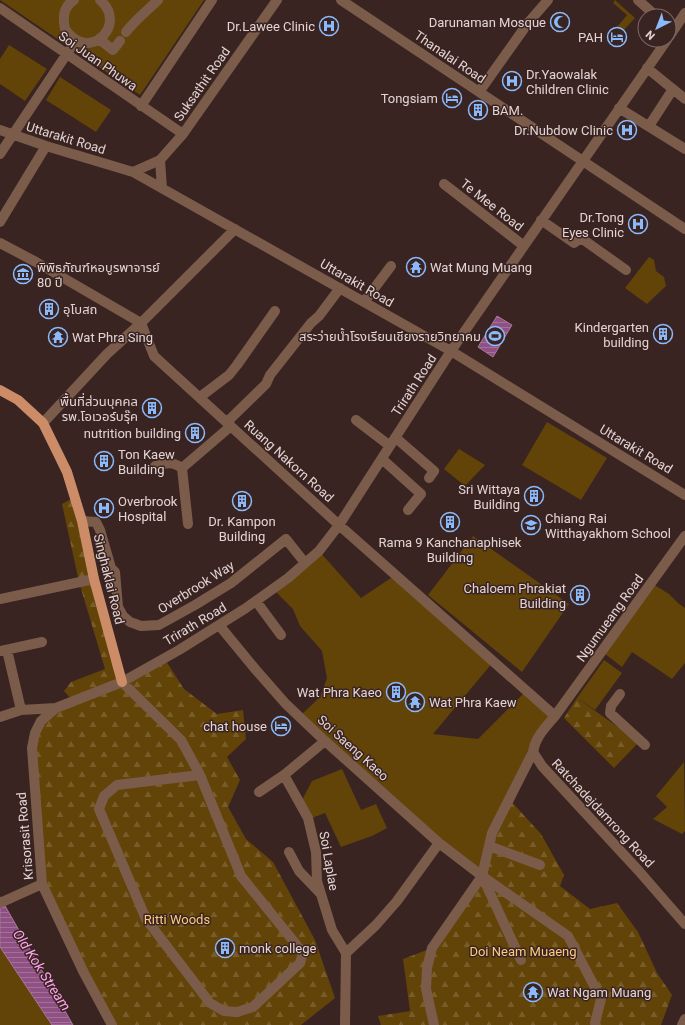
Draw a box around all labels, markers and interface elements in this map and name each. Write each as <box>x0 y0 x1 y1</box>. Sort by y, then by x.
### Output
north arrow <box>637 8 677 48</box>
mosque icon: Darunaman Mosque <box>549 11 571 33</box>
hospital icon: Dr.Lawee Clinic <box>318 15 340 37</box>
place label: Darunaman Mosque <box>429 15 546 30</box>
place label: Dr.Lawee Clinic <box>227 19 315 34</box>
hotel icon: PAH <box>606 26 628 48</box>
text: N <box>643 27 658 42</box>
street label: Soi Juan Phuwa <box>56 28 140 94</box>
street label: Thanalai Road <box>412 28 488 86</box>
place label: PAH <box>578 30 603 45</box>
street label: Suksathit Road <box>171 44 233 124</box>
place label: Dr.Yaowalak Children Clinic <box>526 67 609 97</box>
hospital icon: Dr.Yaowalak Children Clinic <box>501 70 523 92</box>
hotel icon: Tongsiam <box>441 87 463 109</box>
place label: Tongsiam <box>381 91 438 106</box>
building icon: BAM. <box>467 99 489 121</box>
place label: BAM. <box>492 103 523 118</box>
street label: Uttarakit Road <box>24 119 108 157</box>
hospital icon: Dr.Nubdow Clinic <box>616 119 638 141</box>
place label: Dr.Nubdow Clinic <box>514 123 613 138</box>
street label: Te Mee Road <box>458 176 526 234</box>
place label: Dr.Tong Eyes Clinic <box>562 210 624 240</box>
hospital icon: Dr.Tong Eyes Clinic <box>627 213 649 235</box>
street label: Uttarakit Road <box>318 256 396 310</box>
temple icon: Wat Mung Muang <box>405 256 427 278</box>
place label: พิพิธภัณฑ์หอบูรพาจารย์ 80 ปี <box>37 260 160 290</box>
place label: Wat Mung Muang <box>430 260 532 275</box>
museum icon: พิพิธภัณฑ์หอบูรพาจารย์ 80 ปี <box>12 263 34 285</box>
building icon: อุโบสถ <box>38 298 60 320</box>
place label: อุโบสถ <box>63 302 97 317</box>
place label: Kindergarten building <box>575 320 649 350</box>
building icon: Kindergarten building <box>652 323 674 345</box>
sports icon: สระว่ายน้ำโรงเรียนเชียงรายวิทยาคม <box>484 325 506 347</box>
temple icon: Wat Phra Sing <box>47 326 69 348</box>
place label: สระว่ายน้ำโรงเรียนเชียงรายวิทยาคม <box>299 327 481 344</box>
place label: Wat Phra Sing <box>72 330 153 345</box>
street label: Trirath Road <box>388 351 440 419</box>
place label: พื้นที่ส่วนบุคคล รพ.โอเวอร์บรุ๊ค <box>60 392 138 424</box>
building icon: พื้นที่ส่วนบุคคล รพ.โอเวอร์บรุ๊ค <box>141 397 163 419</box>
street label: Ruang Nakorn Road <box>241 417 337 505</box>
street label: Uttarakit Road <box>597 421 675 477</box>
building icon: nutrition building <box>184 422 206 444</box>
place label: nutrition building <box>84 426 181 441</box>
place label: Ton Kaew Building <box>118 447 175 477</box>
building icon: Ton Kaew Building <box>93 450 115 472</box>
place label: Sri Wittaya Building <box>458 482 520 512</box>
building icon: Sri Wittaya Building <box>523 485 545 507</box>
building icon: Dr. Kampon Building <box>231 490 253 512</box>
place label: Overbrook Hospital <box>118 494 178 524</box>
hospital icon: Overbrook Hospital <box>93 497 115 519</box>
building icon: Rama 9 Kanchanaphisek Building <box>439 511 461 533</box>
place label: Chiang Rai Witthayakhom School <box>545 511 671 541</box>
place label: Dr. Kampon Building <box>208 514 276 544</box>
school or university icon: Chiang Rai Witthayakhom School <box>520 514 542 536</box>
street label: Singhaklai Road <box>91 532 127 626</box>
place label: Rama 9 Kanchanaphisek Building <box>379 535 522 565</box>
street label: Overbrook Way <box>155 558 237 616</box>
street label: Ngumueang Road <box>573 572 647 664</box>
place label: Chaloem Phrakiat Building <box>464 581 566 611</box>
building icon: Chaloem Phrakiat Building <box>569 584 591 606</box>
street label: Trirath Road <box>161 599 229 649</box>
building icon: Wat Phra Kaeo <box>385 681 407 703</box>
place label: Wat Phra Kaeo <box>297 685 382 700</box>
temple icon: Wat Phra Kaew <box>404 691 426 713</box>
place label: Wat Phra Kaew <box>429 695 517 710</box>
street label: Soi Saeng Kaeo <box>314 712 392 784</box>
hotel icon: chat house <box>270 715 292 737</box>
place label: chat house <box>203 719 267 734</box>
street label: Ratchadejdamrong Road <box>549 756 657 870</box>
street label: Krisorasit Road <box>14 791 36 881</box>
street label: Soi Laplae <box>316 830 342 892</box>
park label: Ritti Woods <box>144 912 210 927</box>
water label: Old Kok Stream <box>10 926 74 1014</box>
building icon: monk college <box>214 937 236 959</box>
place label: monk college <box>239 941 317 956</box>
park label: Doi Neam Muaeng <box>469 944 577 959</box>
temple icon: Wat Ngam Muang <box>522 981 544 1003</box>
place label: Wat Ngam Muang <box>547 985 651 1000</box>

